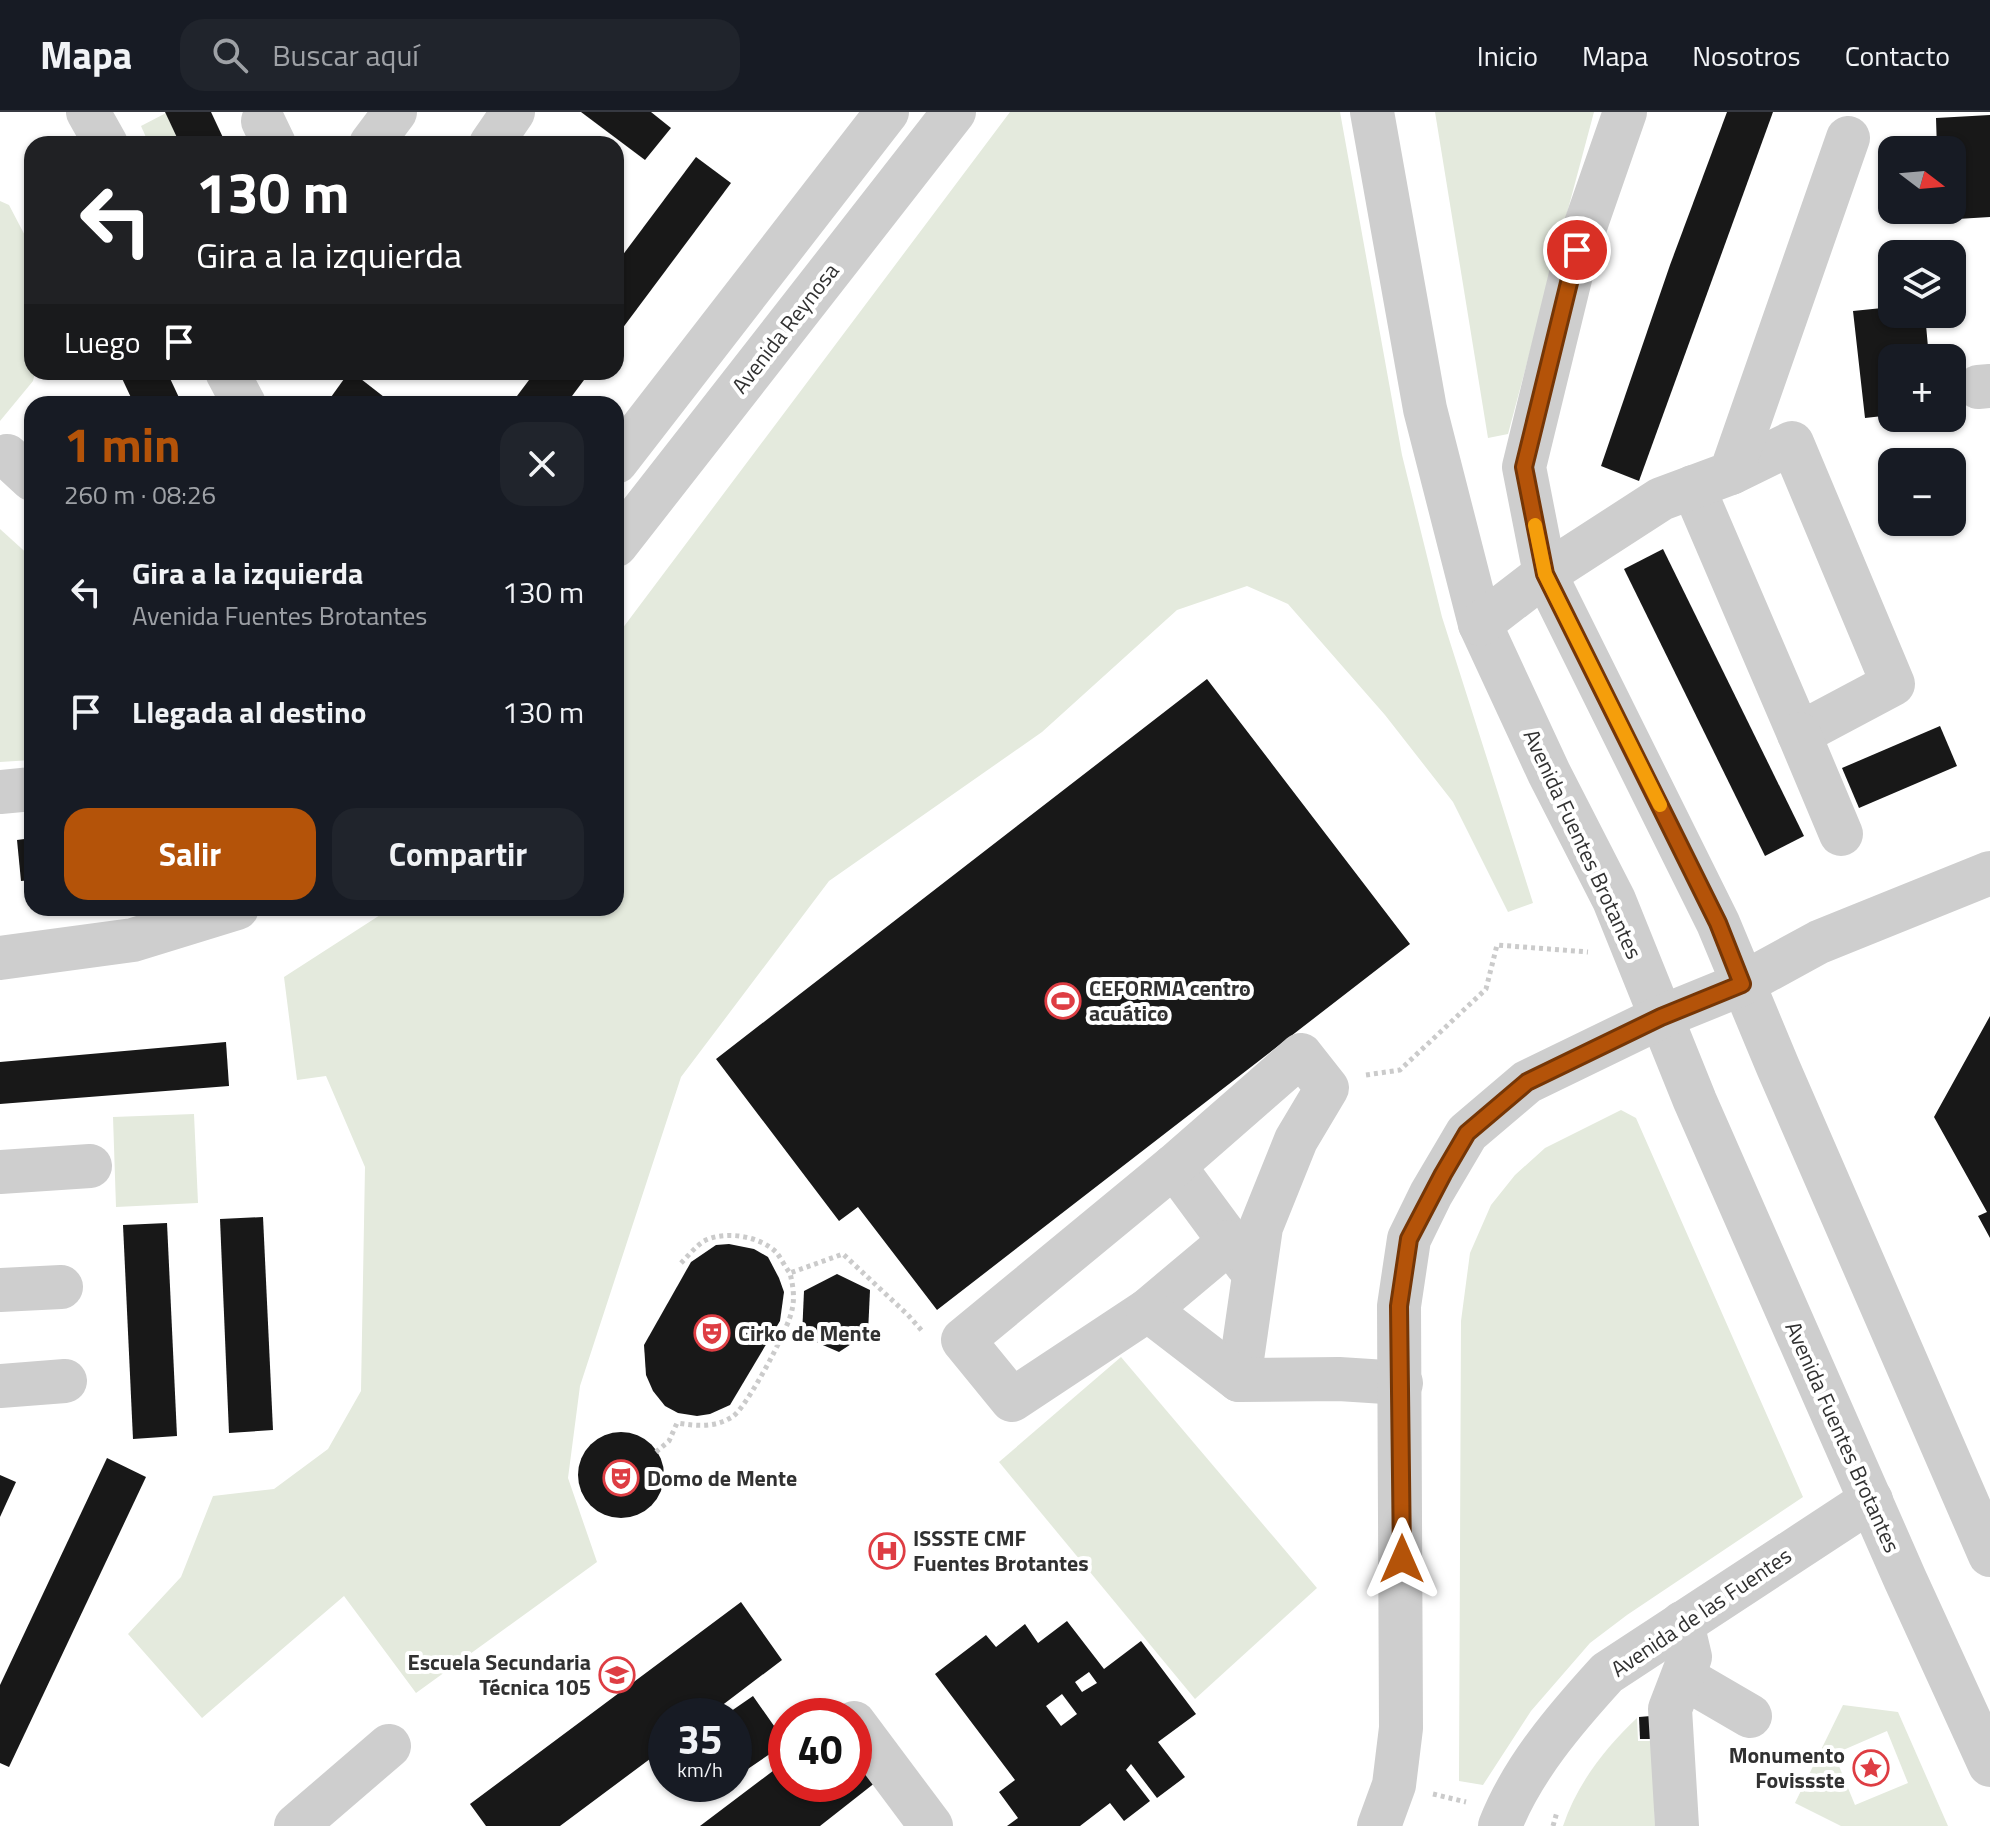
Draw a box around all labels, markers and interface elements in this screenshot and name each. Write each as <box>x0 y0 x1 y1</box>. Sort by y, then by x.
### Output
search box <box>180 19 740 91</box>
text: Mapa <box>40 26 132 84</box>
text: Buscar aquí <box>272 32 419 78</box>
icon: search <box>208 33 252 77</box>
text: Inicio <box>1477 34 1538 77</box>
text: Mapa <box>1582 34 1648 77</box>
text: Nosotros <box>1692 34 1801 77</box>
text: Contacto <box>1845 34 1950 77</box>
north arrow <box>1878 136 1966 224</box>
map controls <box>1878 136 1966 536</box>
text: 130 m <box>196 150 349 235</box>
icon: left <box>64 168 168 272</box>
pin <box>1543 216 1611 284</box>
text: Gira a la izquierda <box>196 227 462 282</box>
icon: arrive <box>1555 228 1599 272</box>
button: layers <box>1878 240 1966 328</box>
street label: Avenida Reynosa <box>723 255 847 401</box>
text: Luego <box>64 319 141 365</box>
icon: arrive <box>157 320 201 364</box>
button: + <box>1878 344 1966 432</box>
text: 1 min <box>64 408 181 481</box>
button: close <box>500 422 584 506</box>
button: − <box>1878 448 1966 536</box>
text: 260 m · 08:26 <box>64 475 216 514</box>
text: Gira a la izquierda <box>132 550 363 596</box>
text: 130 m <box>502 569 584 615</box>
icon: left <box>64 570 108 614</box>
text: Avenida Fuentes Brotantes <box>132 596 427 635</box>
text: Llegada al destino <box>132 689 366 735</box>
text: 130 m <box>502 689 584 735</box>
icon: arrive <box>64 690 108 734</box>
street label: Avenida Fuentes Brotantes <box>1515 724 1651 964</box>
button: Salir <box>64 808 316 900</box>
button: Compartir <box>332 808 584 900</box>
place label: CEFORMA centro acuático <box>1089 971 1251 1030</box>
sports icon: CEFORMA centro acuático <box>1044 982 1082 1020</box>
theatre icon: Cirko de Mente <box>693 1314 731 1352</box>
place label: Cirko de Mente <box>738 1316 881 1350</box>
street label: Avenida Fuentes Brotantes <box>1777 1316 1909 1558</box>
theatre icon: Domo de Mente <box>602 1459 640 1497</box>
place label: Domo de Mente <box>647 1461 797 1495</box>
position arrow <box>1360 1517 1444 1601</box>
place label: ISSSTE CMF Fuentes Brotantes <box>913 1521 1089 1580</box>
hospital icon: ISSSTE CMF Fuentes Brotantes <box>868 1532 906 1570</box>
street label: Avenida de las Fuentes <box>1604 1539 1798 1685</box>
place label: Escuela Secundaria Técnica 105 <box>407 1645 591 1704</box>
school or university icon: Escuela Secundaria Técnica 105 <box>598 1656 636 1694</box>
speed limit sign: 40 <box>768 1698 872 1802</box>
text: 35 <box>678 1709 722 1770</box>
place label: Monumento Fovissste <box>1729 1738 1845 1797</box>
place icon: Monumento Fovissste <box>1852 1749 1890 1787</box>
text: km/h <box>677 1754 723 1785</box>

